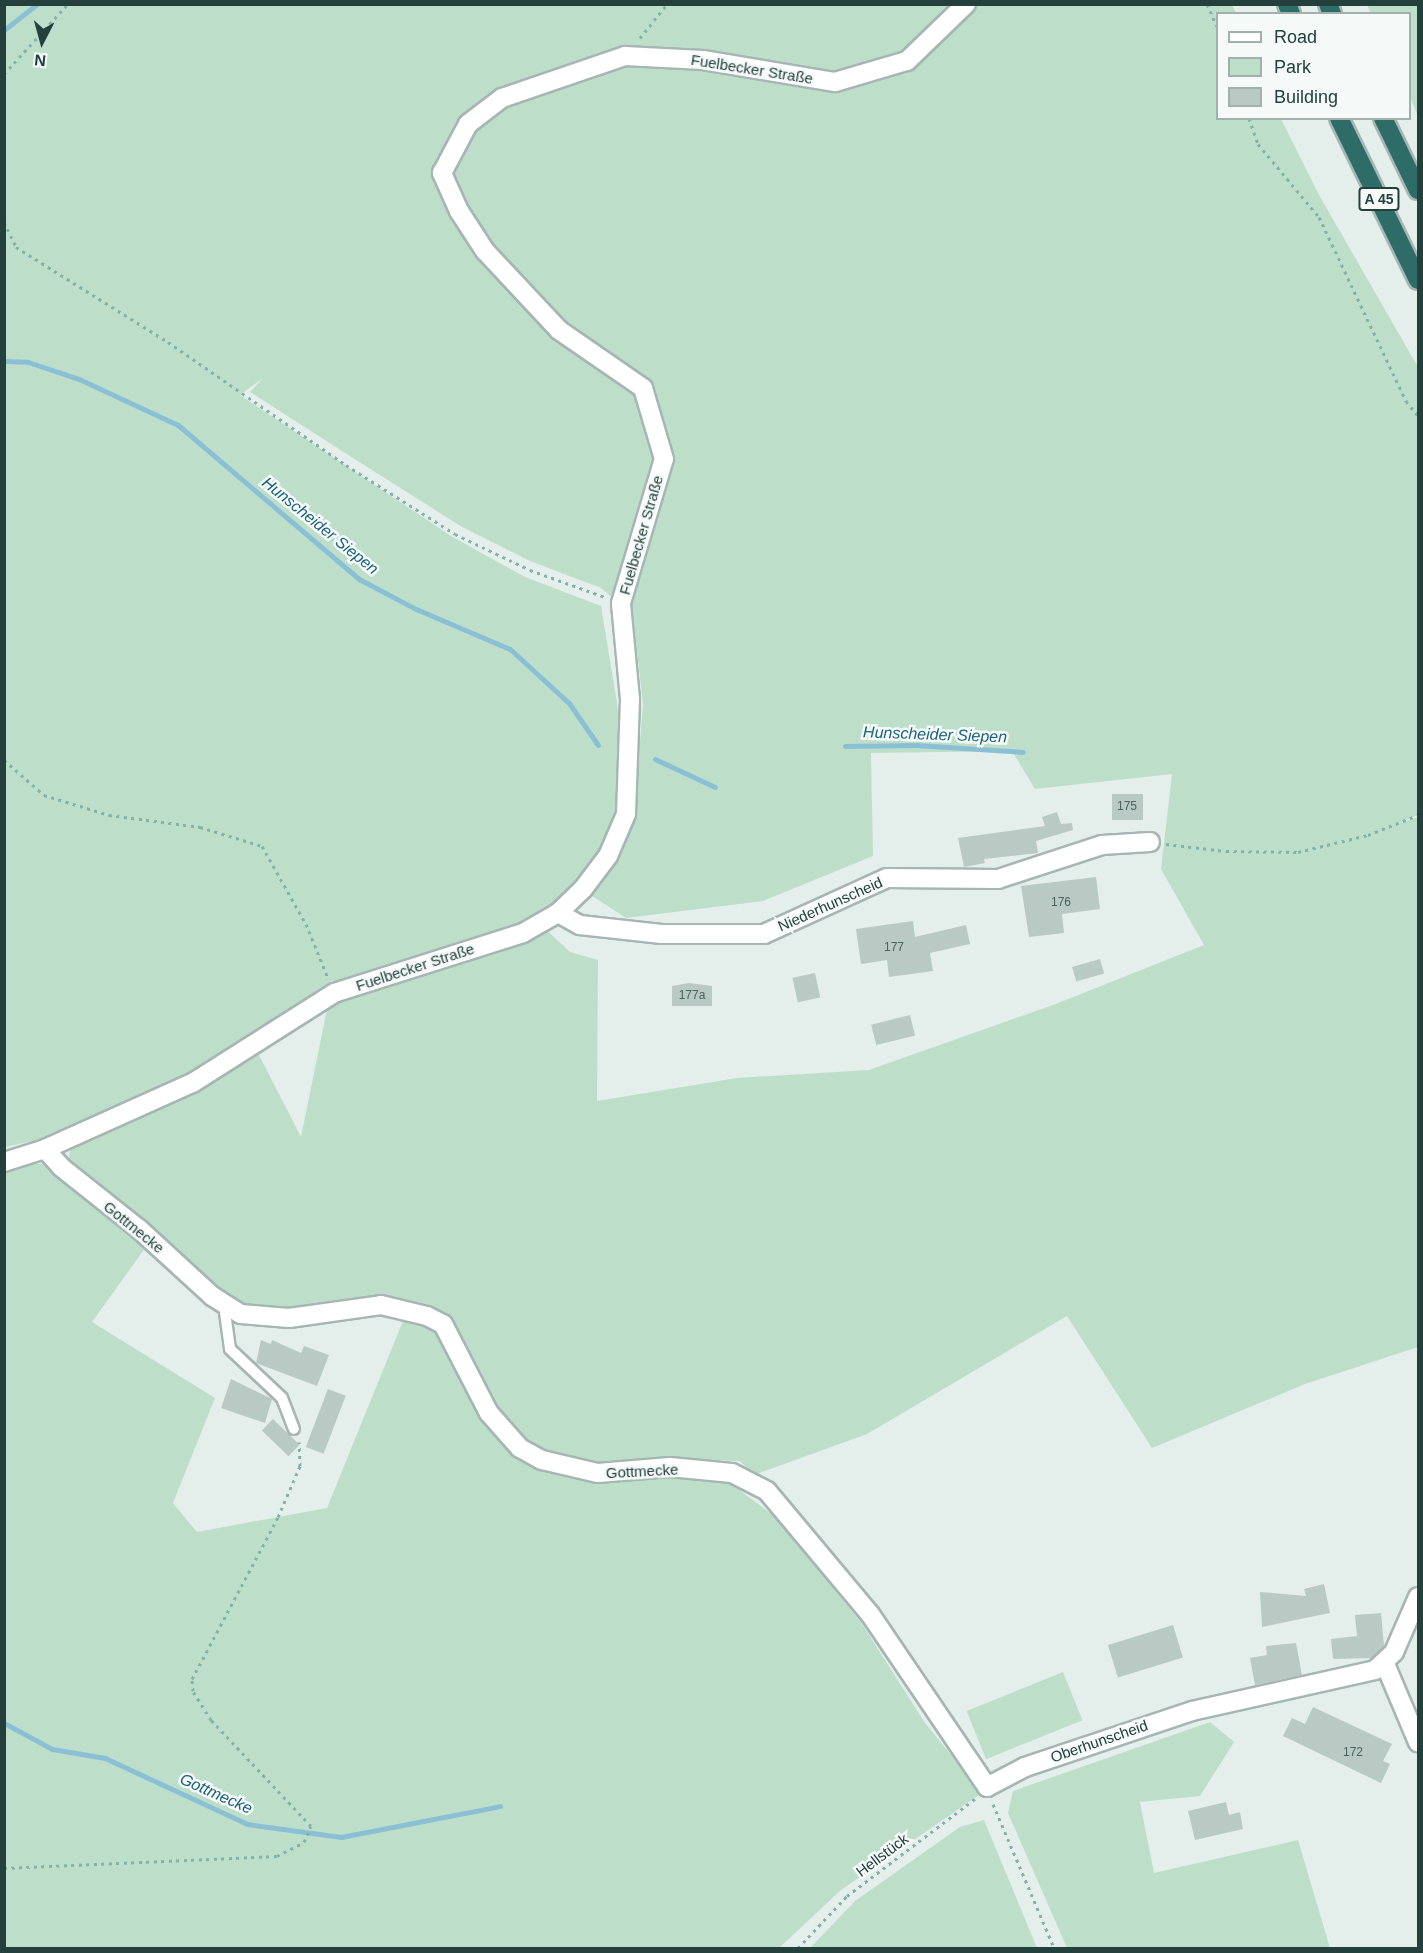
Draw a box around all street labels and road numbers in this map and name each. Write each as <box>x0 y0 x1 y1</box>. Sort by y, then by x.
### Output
street label: Fuelbecker Straße <box>690 50 814 88</box>
road number: A 45 <box>1358 188 1400 210</box>
street label: Fuelbecker Straße <box>615 473 667 597</box>
street label: Niederhunscheid <box>775 873 885 935</box>
street label: Fuelbecker Straße <box>354 939 476 995</box>
street label: Gottmecke <box>100 1197 168 1257</box>
street label: Gottmecke <box>605 1460 679 1482</box>
street label: Oberhunscheid <box>1048 1716 1150 1766</box>
street label: Hellstück <box>852 1830 912 1880</box>

